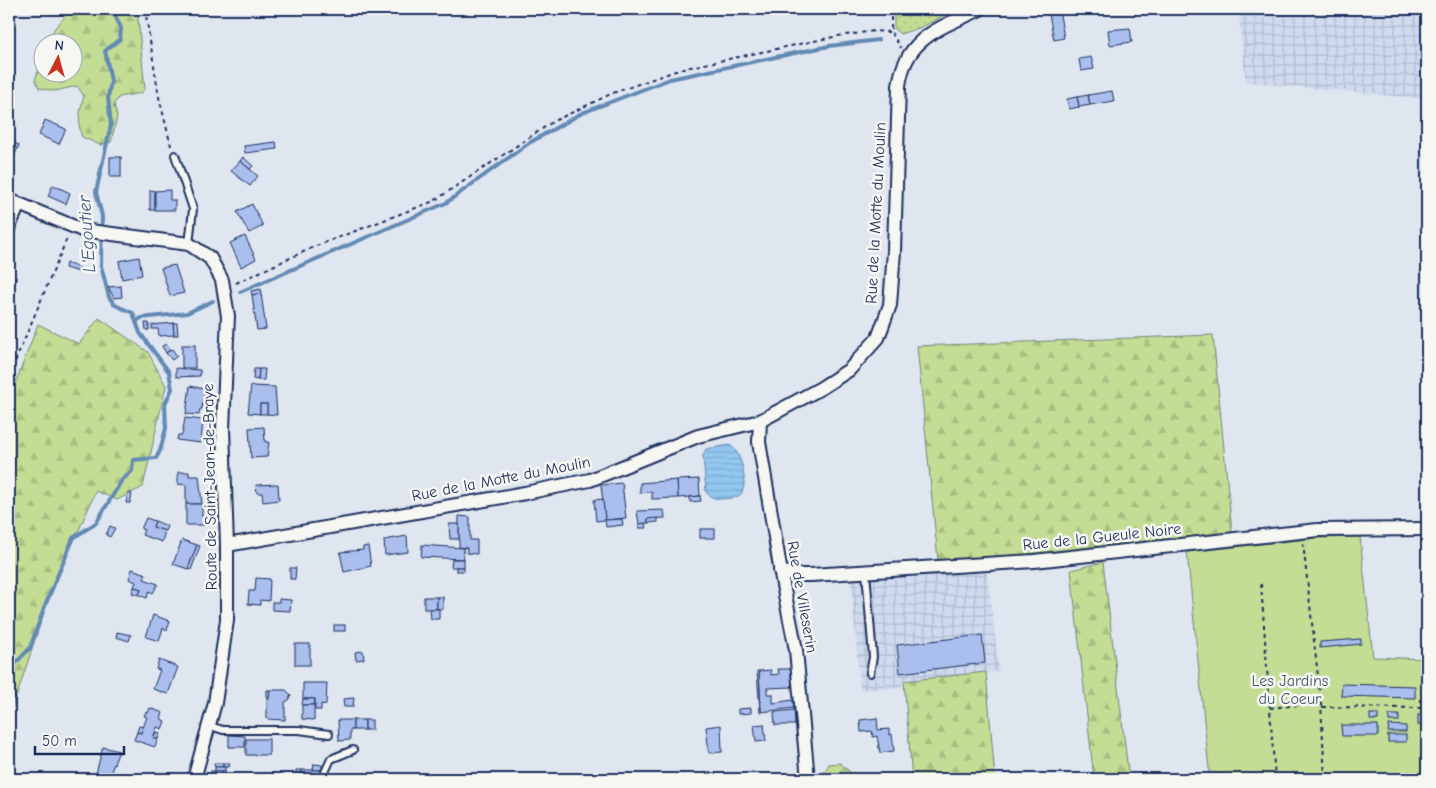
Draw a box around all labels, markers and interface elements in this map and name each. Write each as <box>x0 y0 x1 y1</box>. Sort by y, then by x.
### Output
north arrow <box>32 32 82 82</box>
text: N <box>54 37 65 54</box>
street label: Rue de la Motte du Moulin <box>862 122 890 304</box>
water label: L'Egoutier <box>74 194 100 273</box>
street label: Route de Saint-Jean-de-Braye <box>199 383 221 591</box>
street label: Rue de la Motte du Moulin <box>410 453 592 505</box>
street label: Rue de la Gueule Noire <box>1022 520 1182 554</box>
street label: Rue de Villeserin <box>783 539 821 655</box>
park label: Les Jardins du Coeur <box>1252 672 1329 708</box>
scale bar <box>35 723 124 755</box>
text: 50 m <box>42 732 77 750</box>

